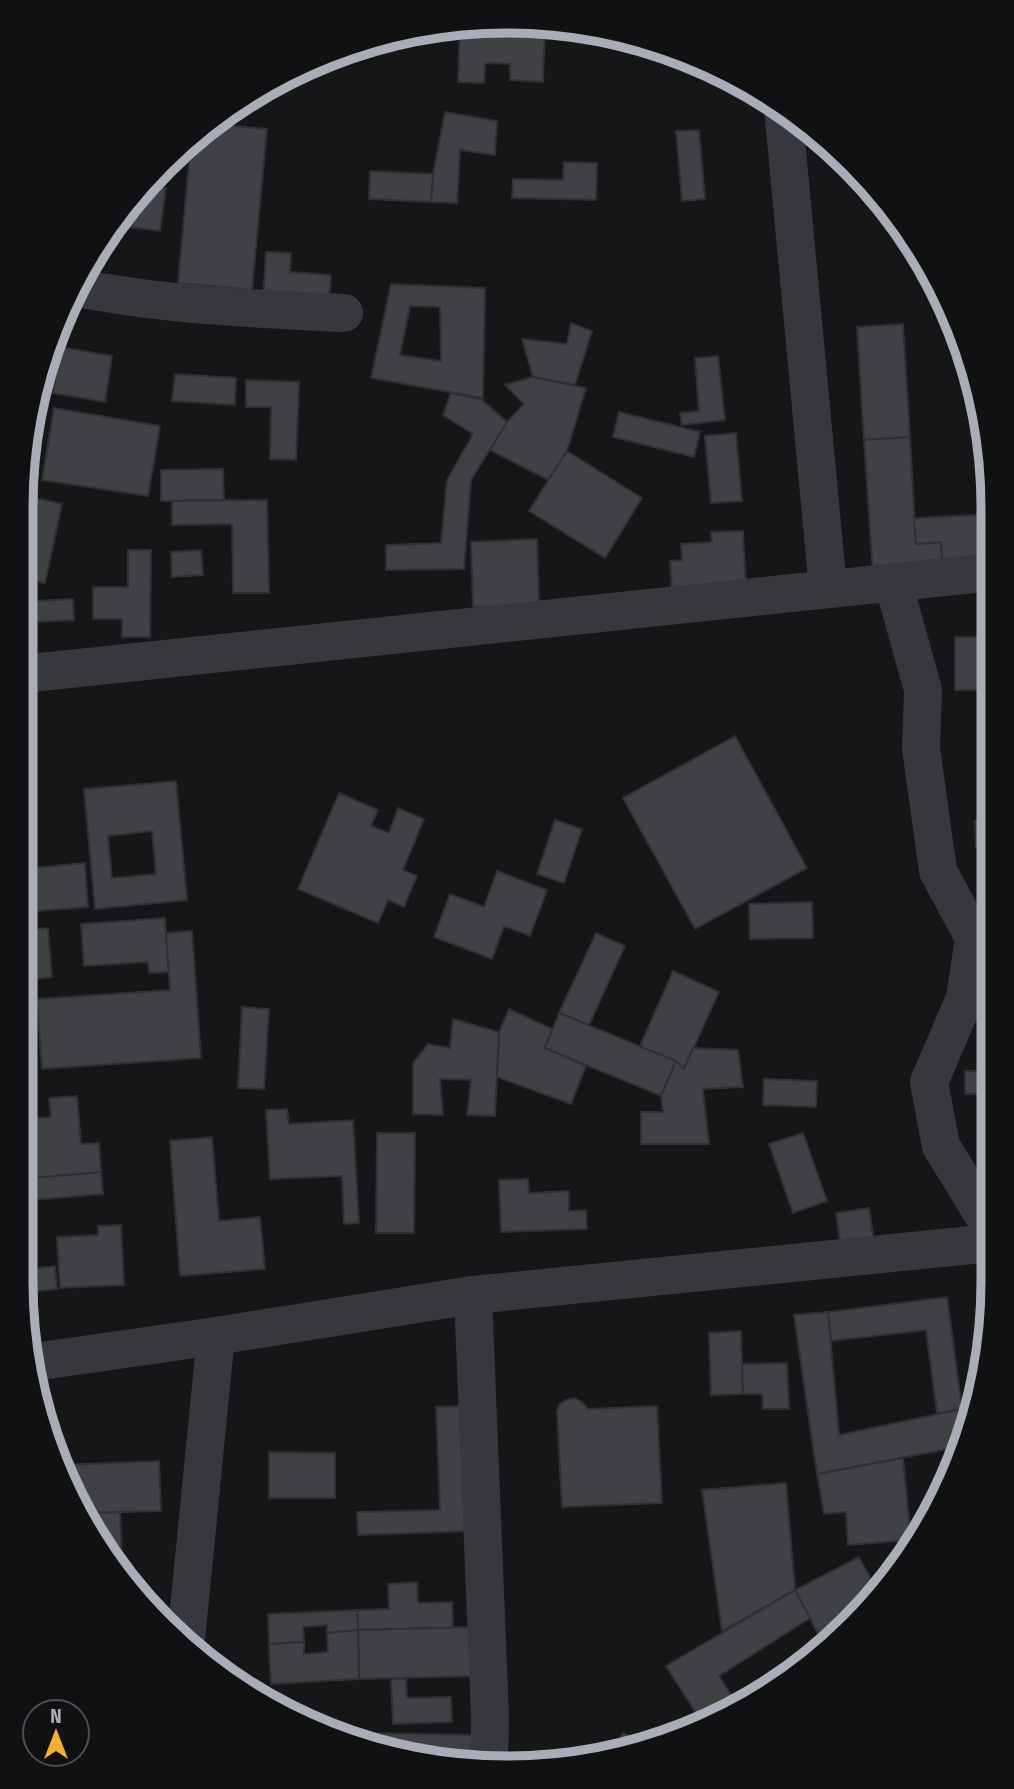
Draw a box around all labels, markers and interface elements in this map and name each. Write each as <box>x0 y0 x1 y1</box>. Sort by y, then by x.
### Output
north arrow <box>21 1698 91 1768</box>
text: N <box>50 1705 62 1728</box>

